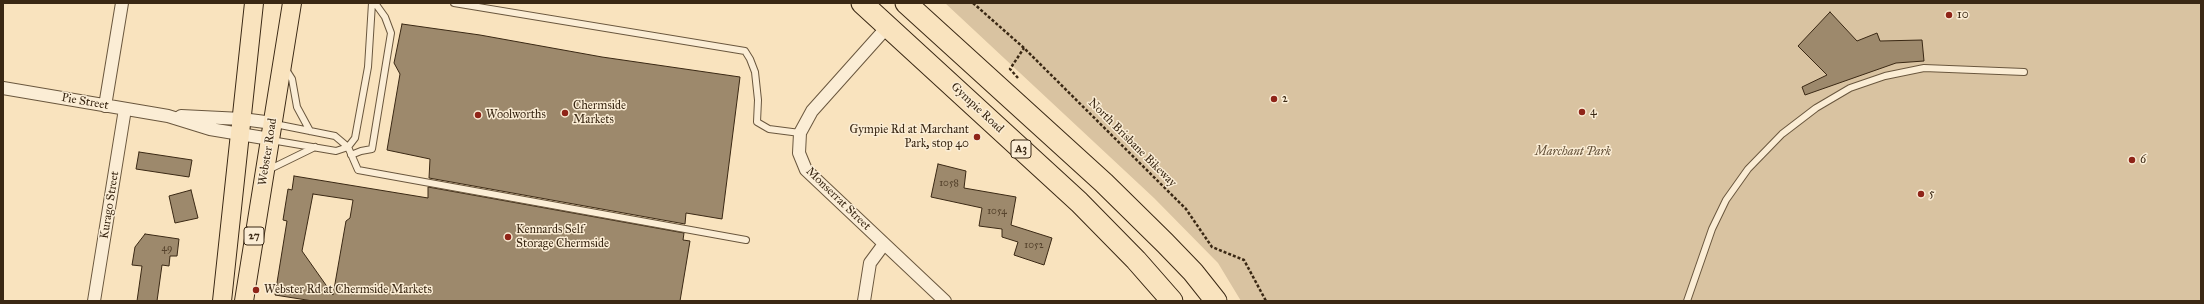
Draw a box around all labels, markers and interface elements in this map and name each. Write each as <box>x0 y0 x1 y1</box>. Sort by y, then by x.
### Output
place label: 10 <box>1957 8 1969 22</box>
marker: 10 <box>1944 10 1954 20</box>
street label: Gympie Road <box>948 80 1006 136</box>
street label: Pie Street <box>60 91 110 113</box>
place label: 2 <box>1282 92 1288 106</box>
marker: 2 <box>1269 94 1279 104</box>
street label: North Brisbane Bikeway <box>1085 96 1179 190</box>
place label: Chermside Markets <box>573 99 626 127</box>
place label: 4 <box>1590 105 1597 119</box>
marker: 4 <box>1577 107 1587 117</box>
place label: Woolworths <box>486 108 546 122</box>
marker: Chermside Markets <box>560 108 570 118</box>
marker: Woolworths <box>473 110 483 120</box>
street label: Webster Road <box>256 117 280 187</box>
place label: Gympie Rd at Marchant Park, stop 40 <box>849 123 969 151</box>
marker: Gympie Rd at Marchant Park, stop 40 <box>972 132 982 142</box>
road number: A3 <box>1011 140 1031 158</box>
park label: Marchant Park <box>1535 145 1611 159</box>
place label: 6 <box>2140 153 2146 167</box>
marker: 6 <box>2127 155 2137 165</box>
street label: Monserrat Street <box>802 164 874 234</box>
street label: Kurago Street <box>98 170 122 240</box>
house number: 1058 <box>939 178 959 190</box>
place label: 5 <box>1929 187 1935 201</box>
marker: 5 <box>1916 189 1926 199</box>
house number: 1054 <box>987 206 1007 218</box>
place label: Kennards Self Storage Chermside <box>516 223 609 251</box>
road number: 27 <box>244 227 264 245</box>
marker: Kennards Self Storage Chermside <box>503 232 513 242</box>
house number: 1052 <box>1024 240 1044 252</box>
house number: 49 <box>162 243 172 255</box>
place label: Webster Rd at Chermside Markets <box>264 283 432 297</box>
marker: Webster Rd at Chermside Markets <box>251 285 261 295</box>

